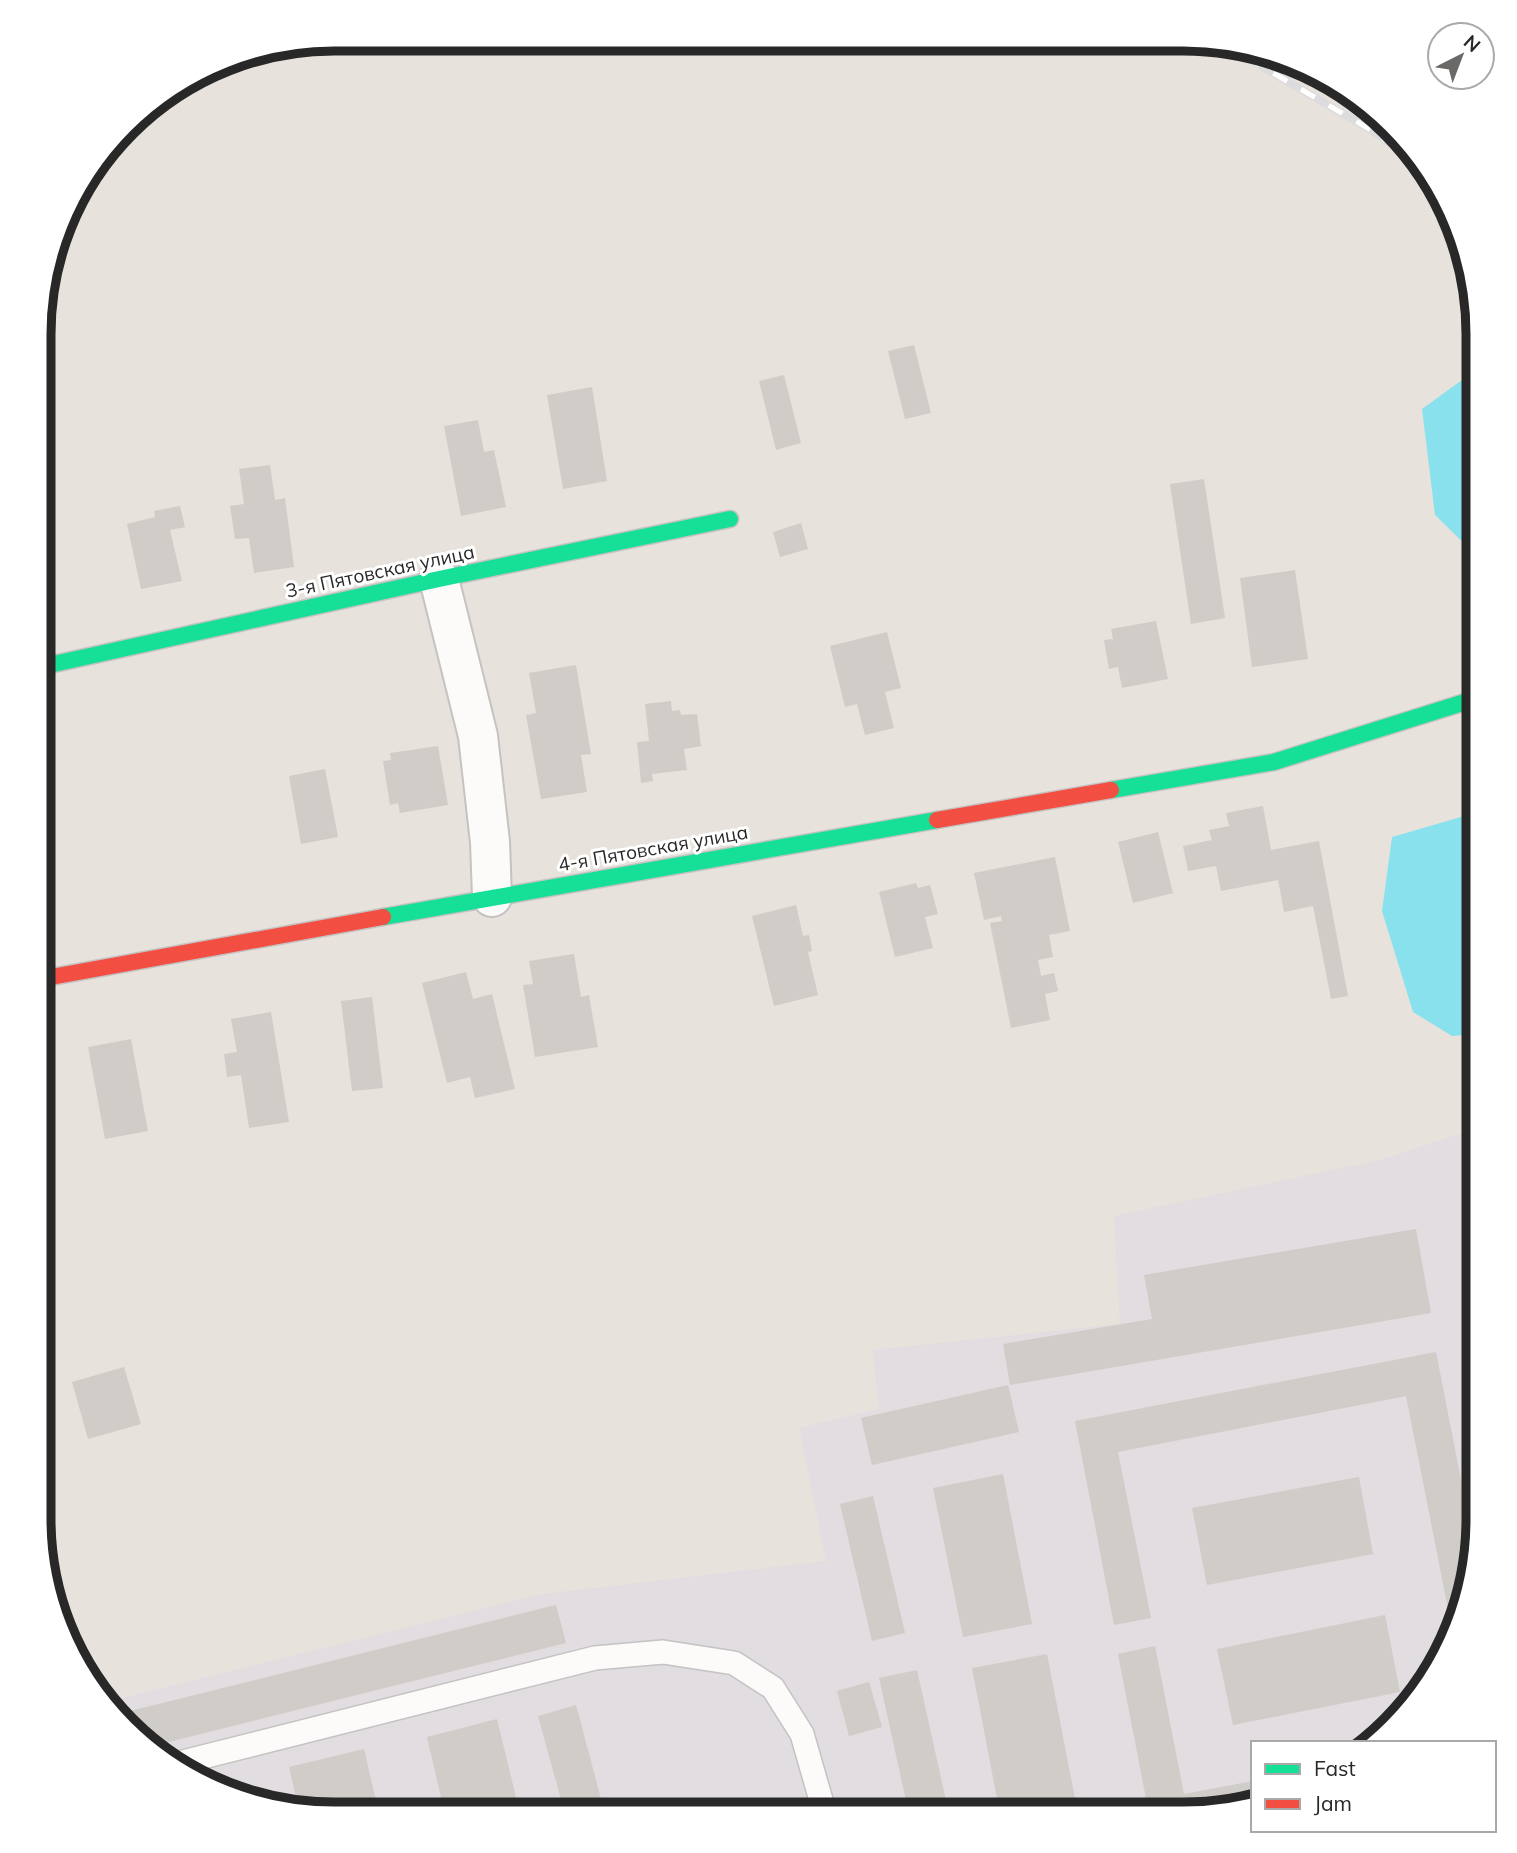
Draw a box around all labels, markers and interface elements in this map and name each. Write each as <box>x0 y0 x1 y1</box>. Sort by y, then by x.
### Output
north arrow <box>1426 21 1496 91</box>
text: N <box>1459 30 1486 57</box>
street label: 3-я Пятовская улица <box>283 539 477 603</box>
street label: 4-я Пятовская улица <box>556 819 750 877</box>
legend <box>1251 1741 1496 1832</box>
text: Fast <box>1314 1755 1356 1781</box>
text: Jam <box>1314 1790 1352 1816</box>

